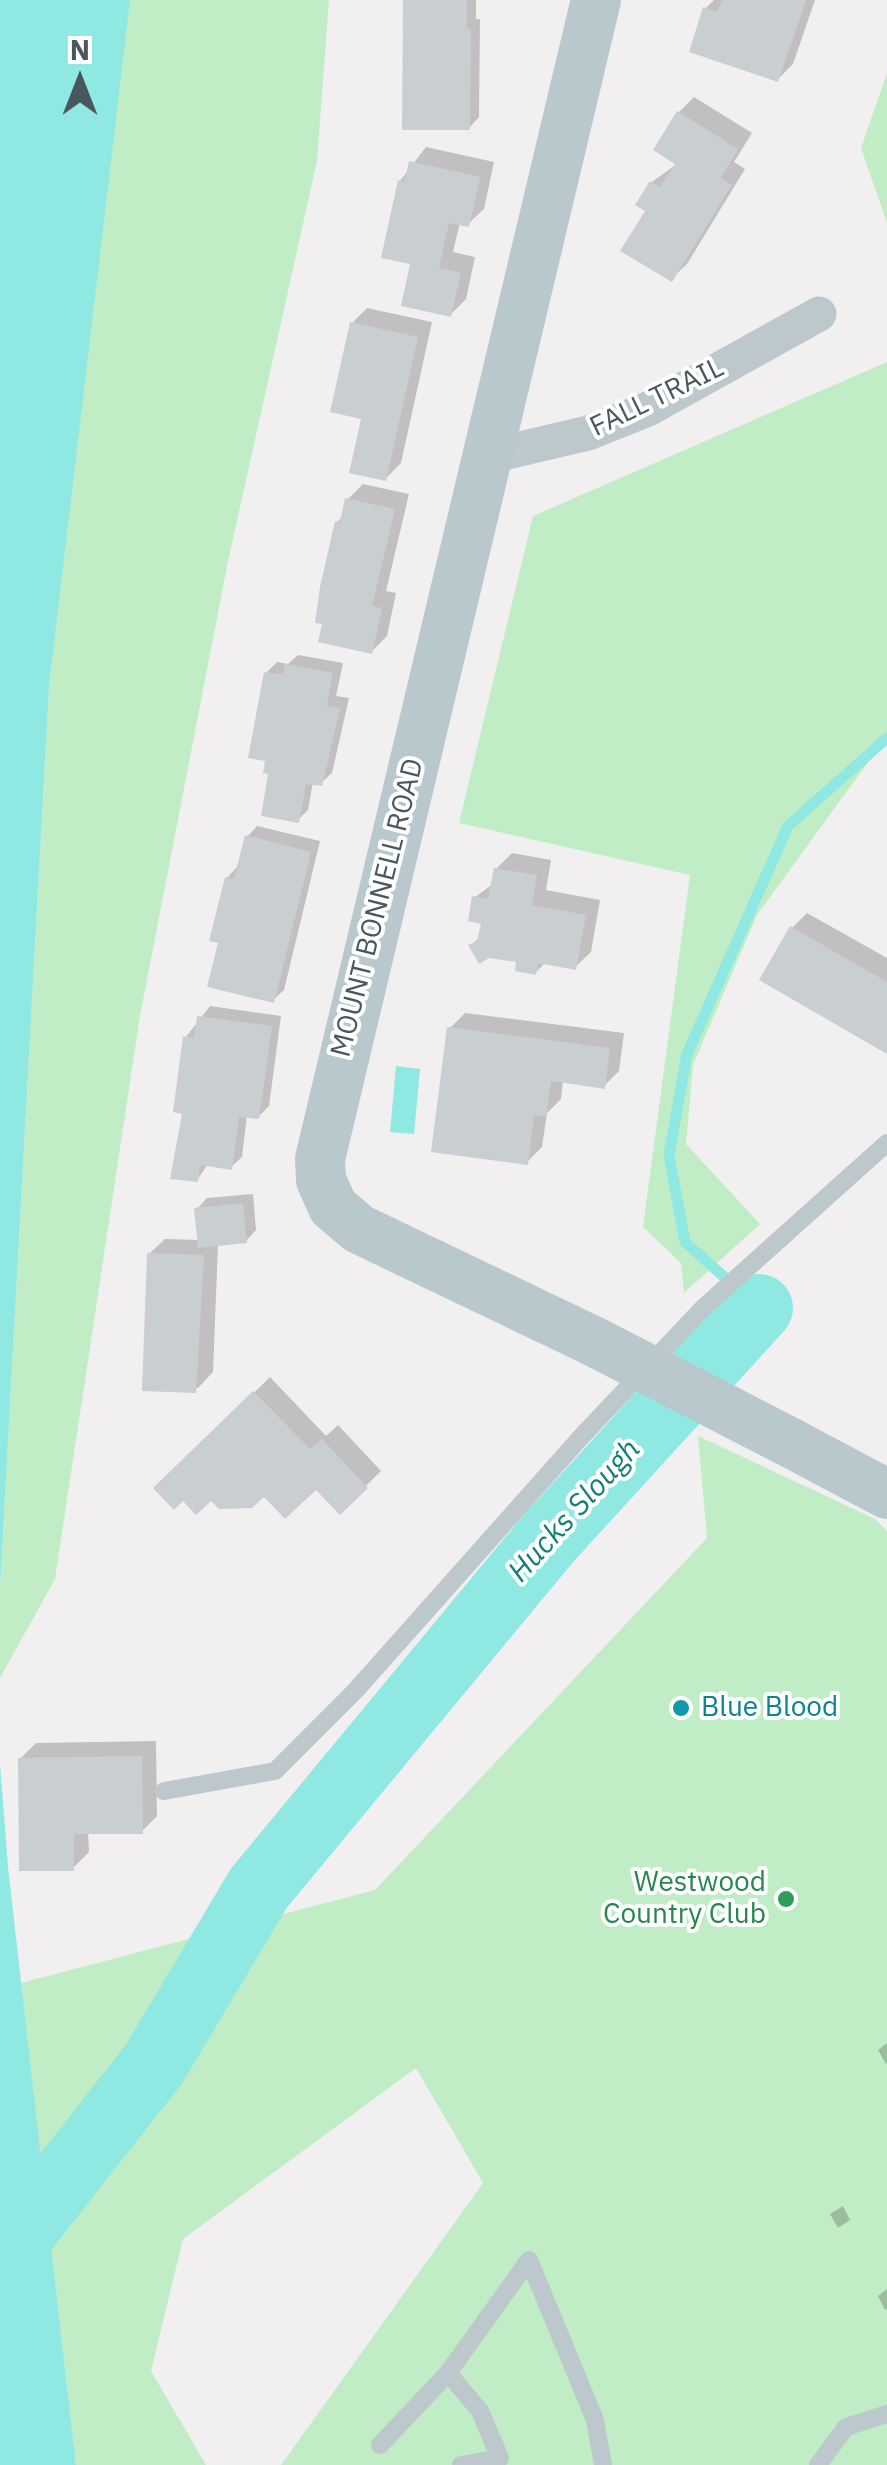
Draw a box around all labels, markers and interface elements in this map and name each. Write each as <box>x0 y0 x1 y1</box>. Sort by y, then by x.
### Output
north arrow <box>30 30 130 130</box>
text: N <box>70 31 90 68</box>
street label: FALL TRAIL <box>585 351 729 445</box>
street label: MOUNT BONNELL ROAD <box>325 755 431 1061</box>
water label: Hucks Slough <box>502 1432 648 1590</box>
place label: Blue Blood <box>701 1691 838 1725</box>
marker: Blue Blood <box>670 1697 692 1719</box>
place label: Westwood Country Club <box>603 1866 766 1932</box>
marker: Westwood Country Club <box>775 1888 797 1910</box>

